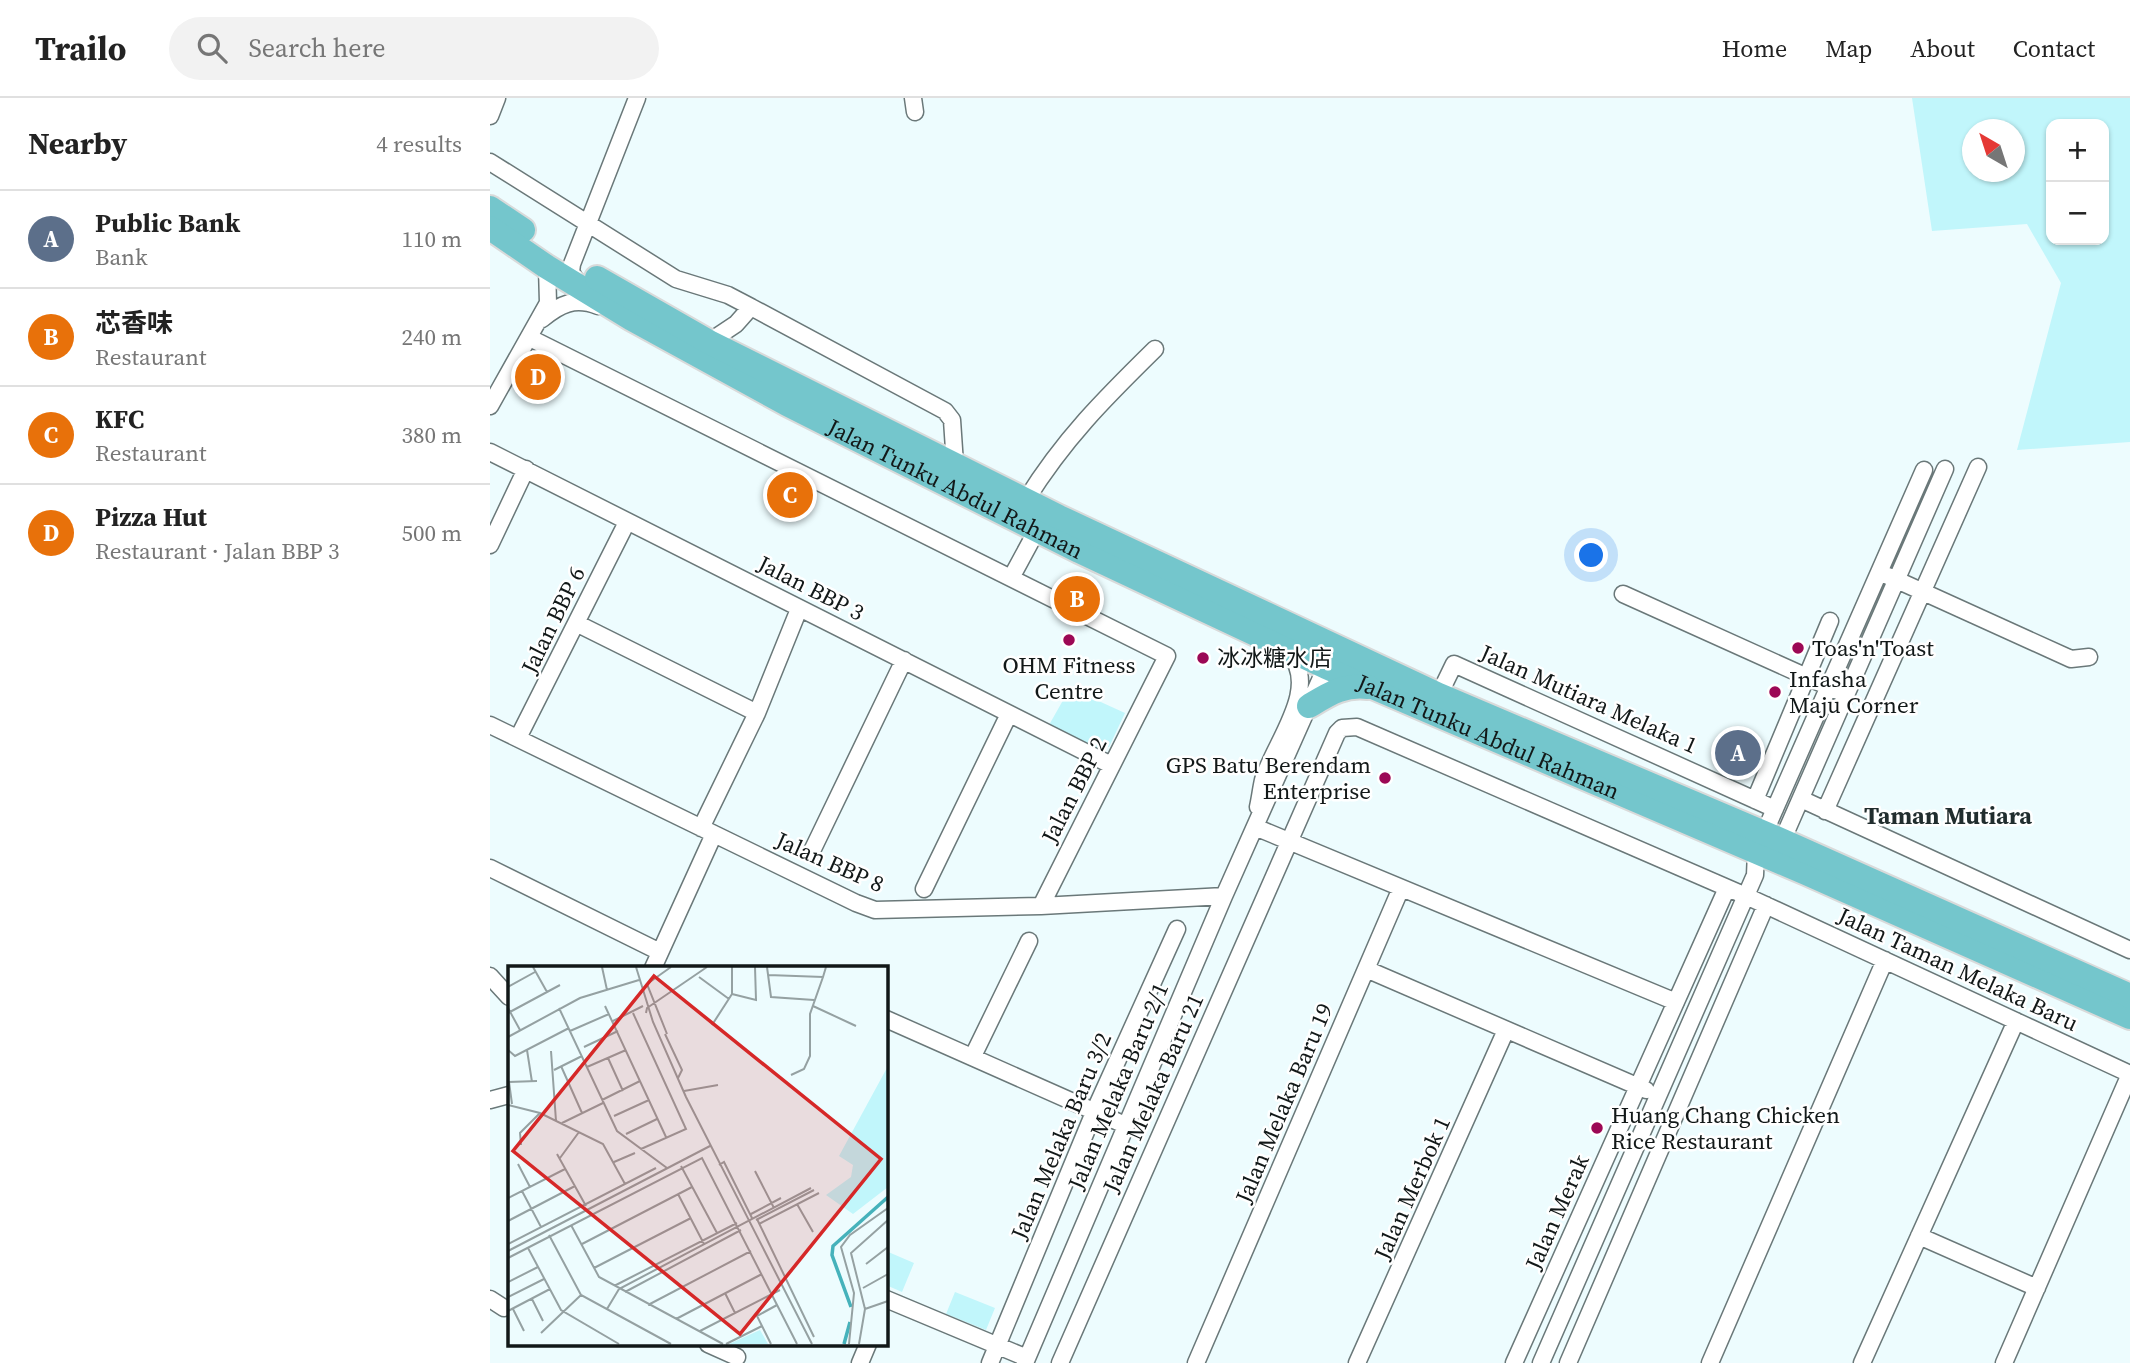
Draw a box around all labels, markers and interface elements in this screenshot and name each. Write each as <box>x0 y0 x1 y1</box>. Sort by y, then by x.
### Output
search box <box>169 17 659 80</box>
text: Trailo <box>35 26 127 71</box>
icon: search <box>193 29 231 67</box>
text: Search here <box>249 30 386 66</box>
text: Home <box>1722 32 1787 65</box>
text: Map <box>1825 32 1872 65</box>
text: About <box>1910 32 1975 65</box>
text: Contact <box>2013 32 2095 65</box>
north arrow <box>1962 119 2025 182</box>
map controls <box>2046 119 2109 245</box>
button: + <box>2046 119 2109 182</box>
text: Nearby <box>28 123 127 164</box>
text: 4 results <box>376 128 462 160</box>
button: − <box>2046 182 2109 245</box>
text: Public Bank <box>95 205 240 241</box>
text: A <box>43 223 59 255</box>
text: 110 m <box>401 223 462 255</box>
text: Bank <box>95 241 148 273</box>
text: 芯香味 <box>95 305 173 341</box>
text: B <box>44 321 58 353</box>
text: 240 m <box>401 321 462 353</box>
text: Restaurant <box>95 341 206 373</box>
pin: D <box>515 351 561 403</box>
text: KFC <box>95 401 144 437</box>
street label: Jalan Tunku Abdul Rahman <box>821 410 1089 567</box>
text: C <box>44 419 58 451</box>
text: 380 m <box>401 419 462 451</box>
text: Restaurant <box>95 437 206 469</box>
pin: C <box>767 469 813 521</box>
text: Pizza Hut <box>95 499 207 535</box>
text: D <box>43 517 59 549</box>
text: 500 m <box>401 517 462 549</box>
text: Restaurant · Jalan BBP 3 <box>95 535 340 567</box>
your location <box>1574 538 1608 572</box>
street label: Jalan BBP 3 <box>751 547 870 628</box>
street label: Jalan BBP 6 <box>513 561 593 680</box>
pin: B <box>1054 573 1100 625</box>
marker: OHM Fitness Centre <box>1061 632 1077 648</box>
place label: Toas'n'Toast <box>1812 632 1934 664</box>
street label: Jalan Mutiara Melaka 1 <box>1474 636 1703 761</box>
marker: Toas'n'Toast <box>1790 640 1806 656</box>
place label: 冰冰糖水店 <box>1217 642 1332 674</box>
place label: OHM Fitness Centre <box>1003 649 1135 707</box>
marker: 冰冰糖水店 <box>1195 650 1211 666</box>
place label: Infasha Maju Corner <box>1789 663 1919 721</box>
street label: Jalan Tunku Abdul Rahman <box>1351 666 1625 807</box>
marker: Infasha Maju Corner <box>1767 684 1783 700</box>
pin: A <box>1715 727 1761 779</box>
street label: Jalan BBP 2 <box>1033 731 1114 850</box>
place label: GPS Batu Berendam Enterprise <box>1166 749 1371 807</box>
marker: GPS Batu Berendam Enterprise <box>1377 770 1393 786</box>
district label: Taman Mutiara <box>1864 799 2032 832</box>
street label: Jalan BBP 8 <box>770 823 889 900</box>
street label: Jalan Taman Melaka Baru <box>1832 899 2083 1039</box>
inset map <box>508 966 887 1346</box>
street label: Jalan Melaka Baru 2/1 <box>1059 978 1176 1195</box>
street label: Jalan Melaka Baru 21 <box>1094 988 1211 1198</box>
street label: Jalan Melaka Baru 19 <box>1227 998 1341 1209</box>
street label: Jalan Melaka Baru 3/2 <box>1002 1028 1119 1245</box>
place label: Huang Chang Chicken Rice Restaurant <box>1611 1099 1840 1157</box>
street label: Jalan Merbok 1 <box>1366 1111 1458 1266</box>
marker: Huang Chang Chicken Rice Restaurant <box>1589 1120 1605 1136</box>
street label: Jalan Merak <box>1517 1149 1597 1276</box>

